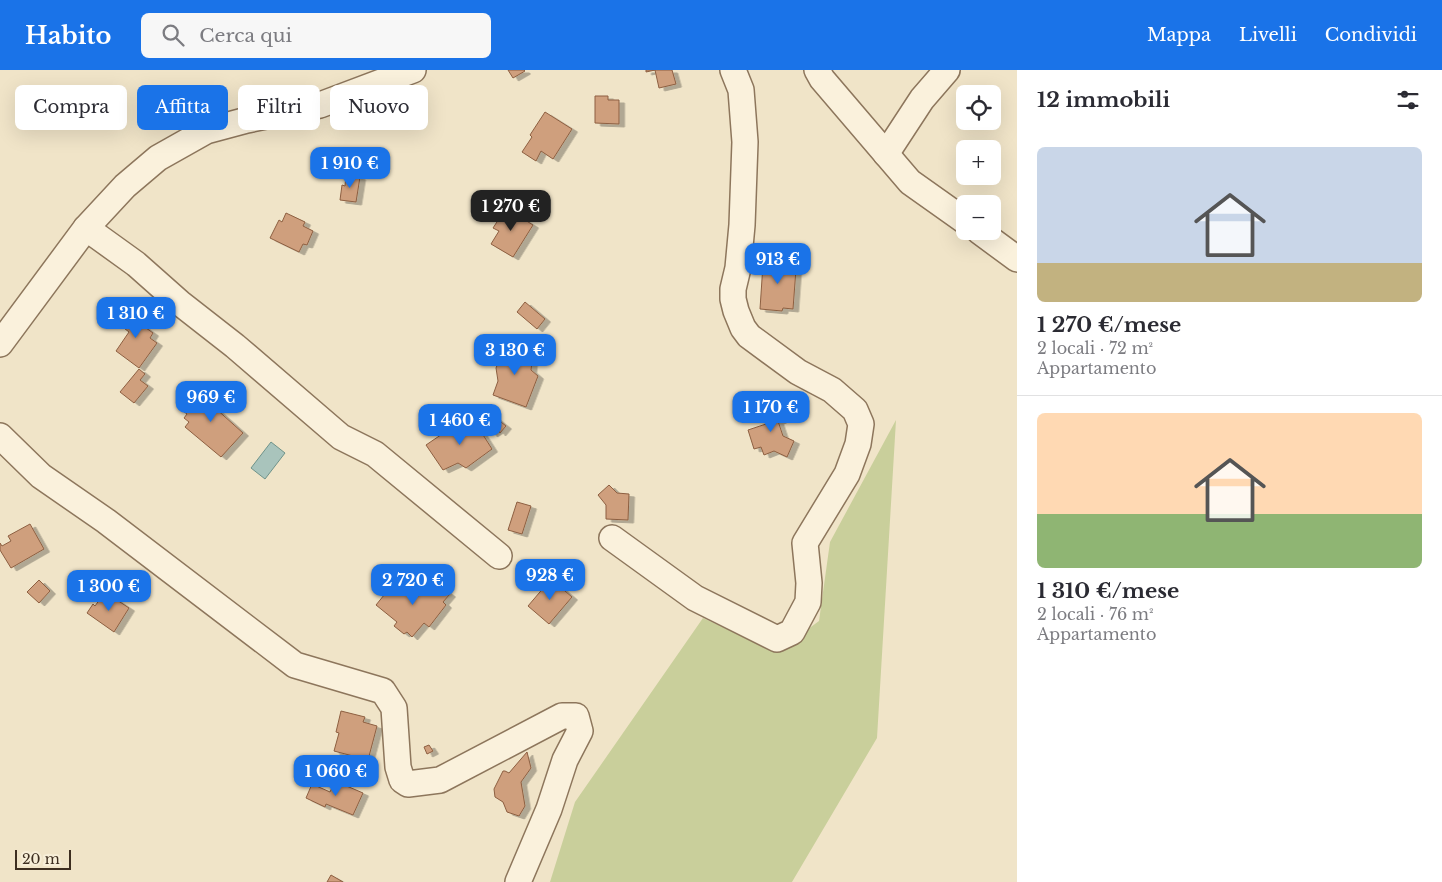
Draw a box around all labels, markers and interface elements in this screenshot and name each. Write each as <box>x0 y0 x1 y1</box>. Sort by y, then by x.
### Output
search box <box>141 13 491 58</box>
text: Habito <box>25 21 111 50</box>
icon: search <box>159 21 187 49</box>
text: Cerca qui <box>199 24 292 47</box>
text: Mappa <box>1147 24 1211 46</box>
text: Livelli <box>1239 24 1297 46</box>
text: Condividi <box>1325 24 1417 46</box>
chip: Compra <box>15 85 127 130</box>
chip: Affitta <box>137 85 228 130</box>
chip: Filtri <box>238 85 320 130</box>
chip: Nuovo <box>330 85 428 130</box>
map controls <box>956 85 1001 240</box>
button: locate <box>956 85 1001 130</box>
icon: filters <box>1394 86 1422 114</box>
text: 12 immobili <box>1037 87 1170 113</box>
button: + <box>956 140 1001 185</box>
pin: 1 910 € <box>304 146 396 189</box>
text: 1 910 € <box>321 153 379 173</box>
icon: home <box>1185 180 1275 270</box>
pin: 1 270 € <box>465 190 557 232</box>
button: − <box>956 195 1001 240</box>
text: 1 270 € <box>482 196 540 216</box>
pin: 913 € <box>743 242 813 285</box>
text: 913 € <box>756 249 800 269</box>
pin: 1 310 € <box>90 296 182 339</box>
text: 1 310 € <box>108 303 164 323</box>
text: 1 270 €/mese <box>1037 312 1181 338</box>
pin: 3 130 € <box>469 334 561 376</box>
text: 2 locali · 72 m² <box>1037 338 1153 358</box>
text: 3 130 € <box>485 340 545 360</box>
text: Appartamento <box>1037 358 1156 378</box>
pin: 969 € <box>176 380 246 423</box>
text: 969 € <box>187 387 235 407</box>
pin: 1 170 € <box>725 390 817 433</box>
text: 1 170 € <box>744 397 799 417</box>
pin: 1 460 € <box>414 404 506 446</box>
text: 1 460 € <box>429 410 491 430</box>
icon: home <box>1185 445 1275 535</box>
pin: 928 € <box>515 558 585 601</box>
pin: 2 720 € <box>367 564 459 606</box>
text: 928 € <box>526 565 574 585</box>
pin: 1 300 € <box>63 570 155 612</box>
text: 2 720 € <box>382 570 444 590</box>
text: 1 300 € <box>78 576 140 596</box>
text: 1 310 €/mese <box>1037 578 1179 604</box>
text: 2 locali · 76 m² <box>1037 604 1154 624</box>
text: Appartamento <box>1037 624 1156 644</box>
pin: 1 060 € <box>290 754 382 797</box>
text: 1 060 € <box>305 761 367 781</box>
scale bar <box>15 847 71 870</box>
text: 20 m <box>22 850 60 868</box>

